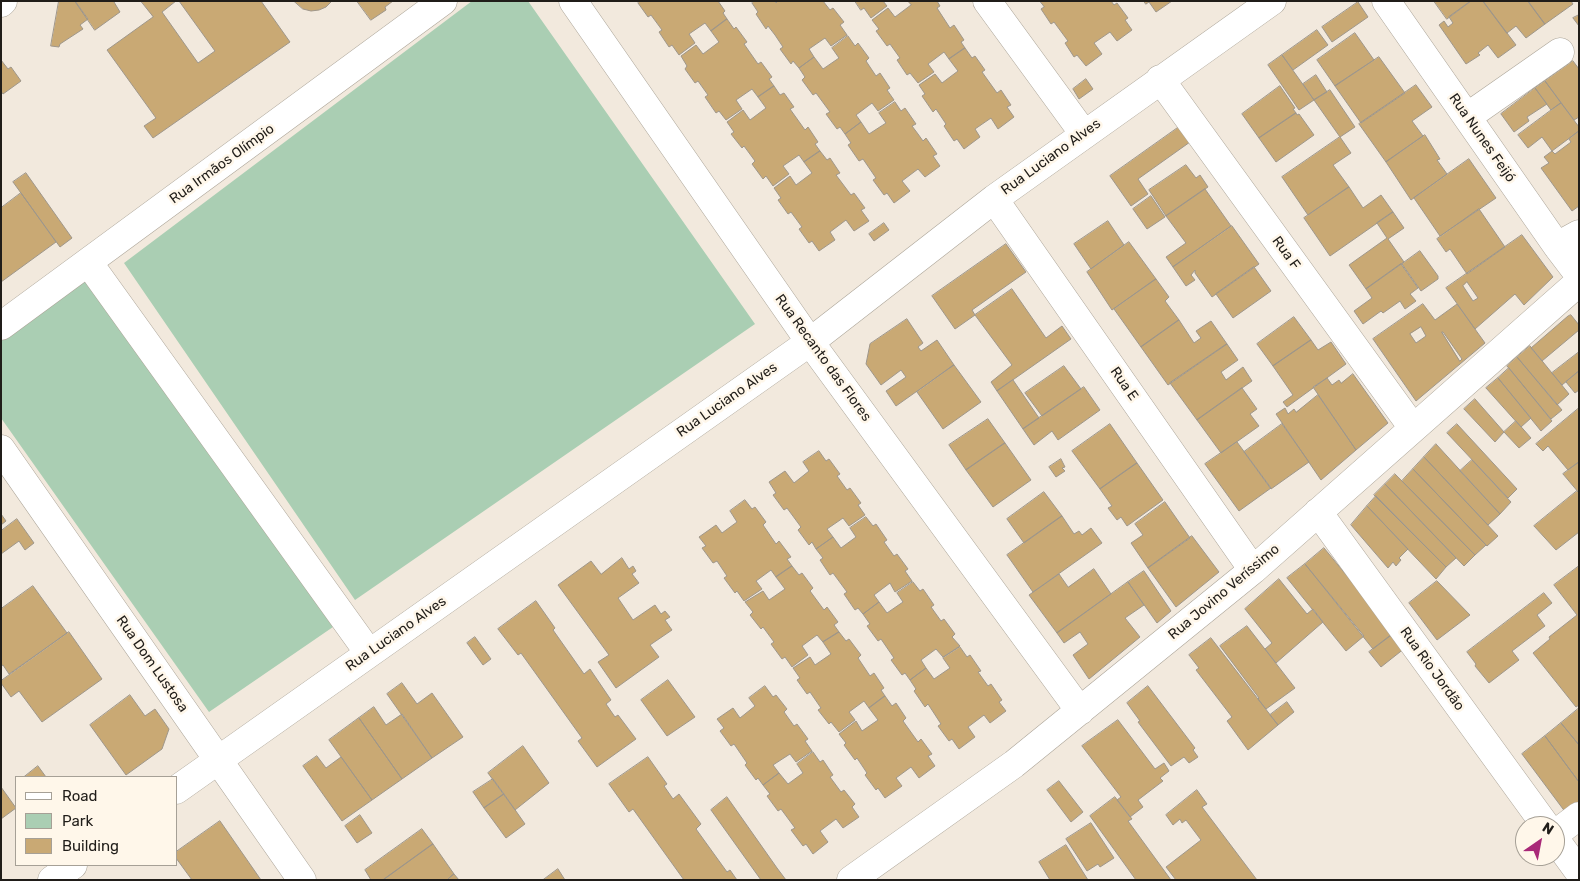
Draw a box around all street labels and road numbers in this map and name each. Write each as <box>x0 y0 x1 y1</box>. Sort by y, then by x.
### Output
street label: Rua Nunes Feijó <box>1445 90 1519 186</box>
street label: Rua Luciano Alves <box>998 115 1104 199</box>
street label: Rua Irmãos Olímpio <box>166 120 278 208</box>
street label: Rua F <box>1268 233 1304 273</box>
street label: Rua Recanto das Flores <box>771 291 875 425</box>
street label: Rua Luciano Alves <box>673 359 781 441</box>
street label: Rua E <box>1106 364 1142 404</box>
street label: Rua Jovino Veríssimo <box>1165 541 1283 643</box>
street label: Rua Luciano Alves <box>342 593 450 675</box>
street label: Rua Dom Lustosa <box>112 613 192 715</box>
street label: Rua Rio Jordão <box>1396 624 1468 714</box>

